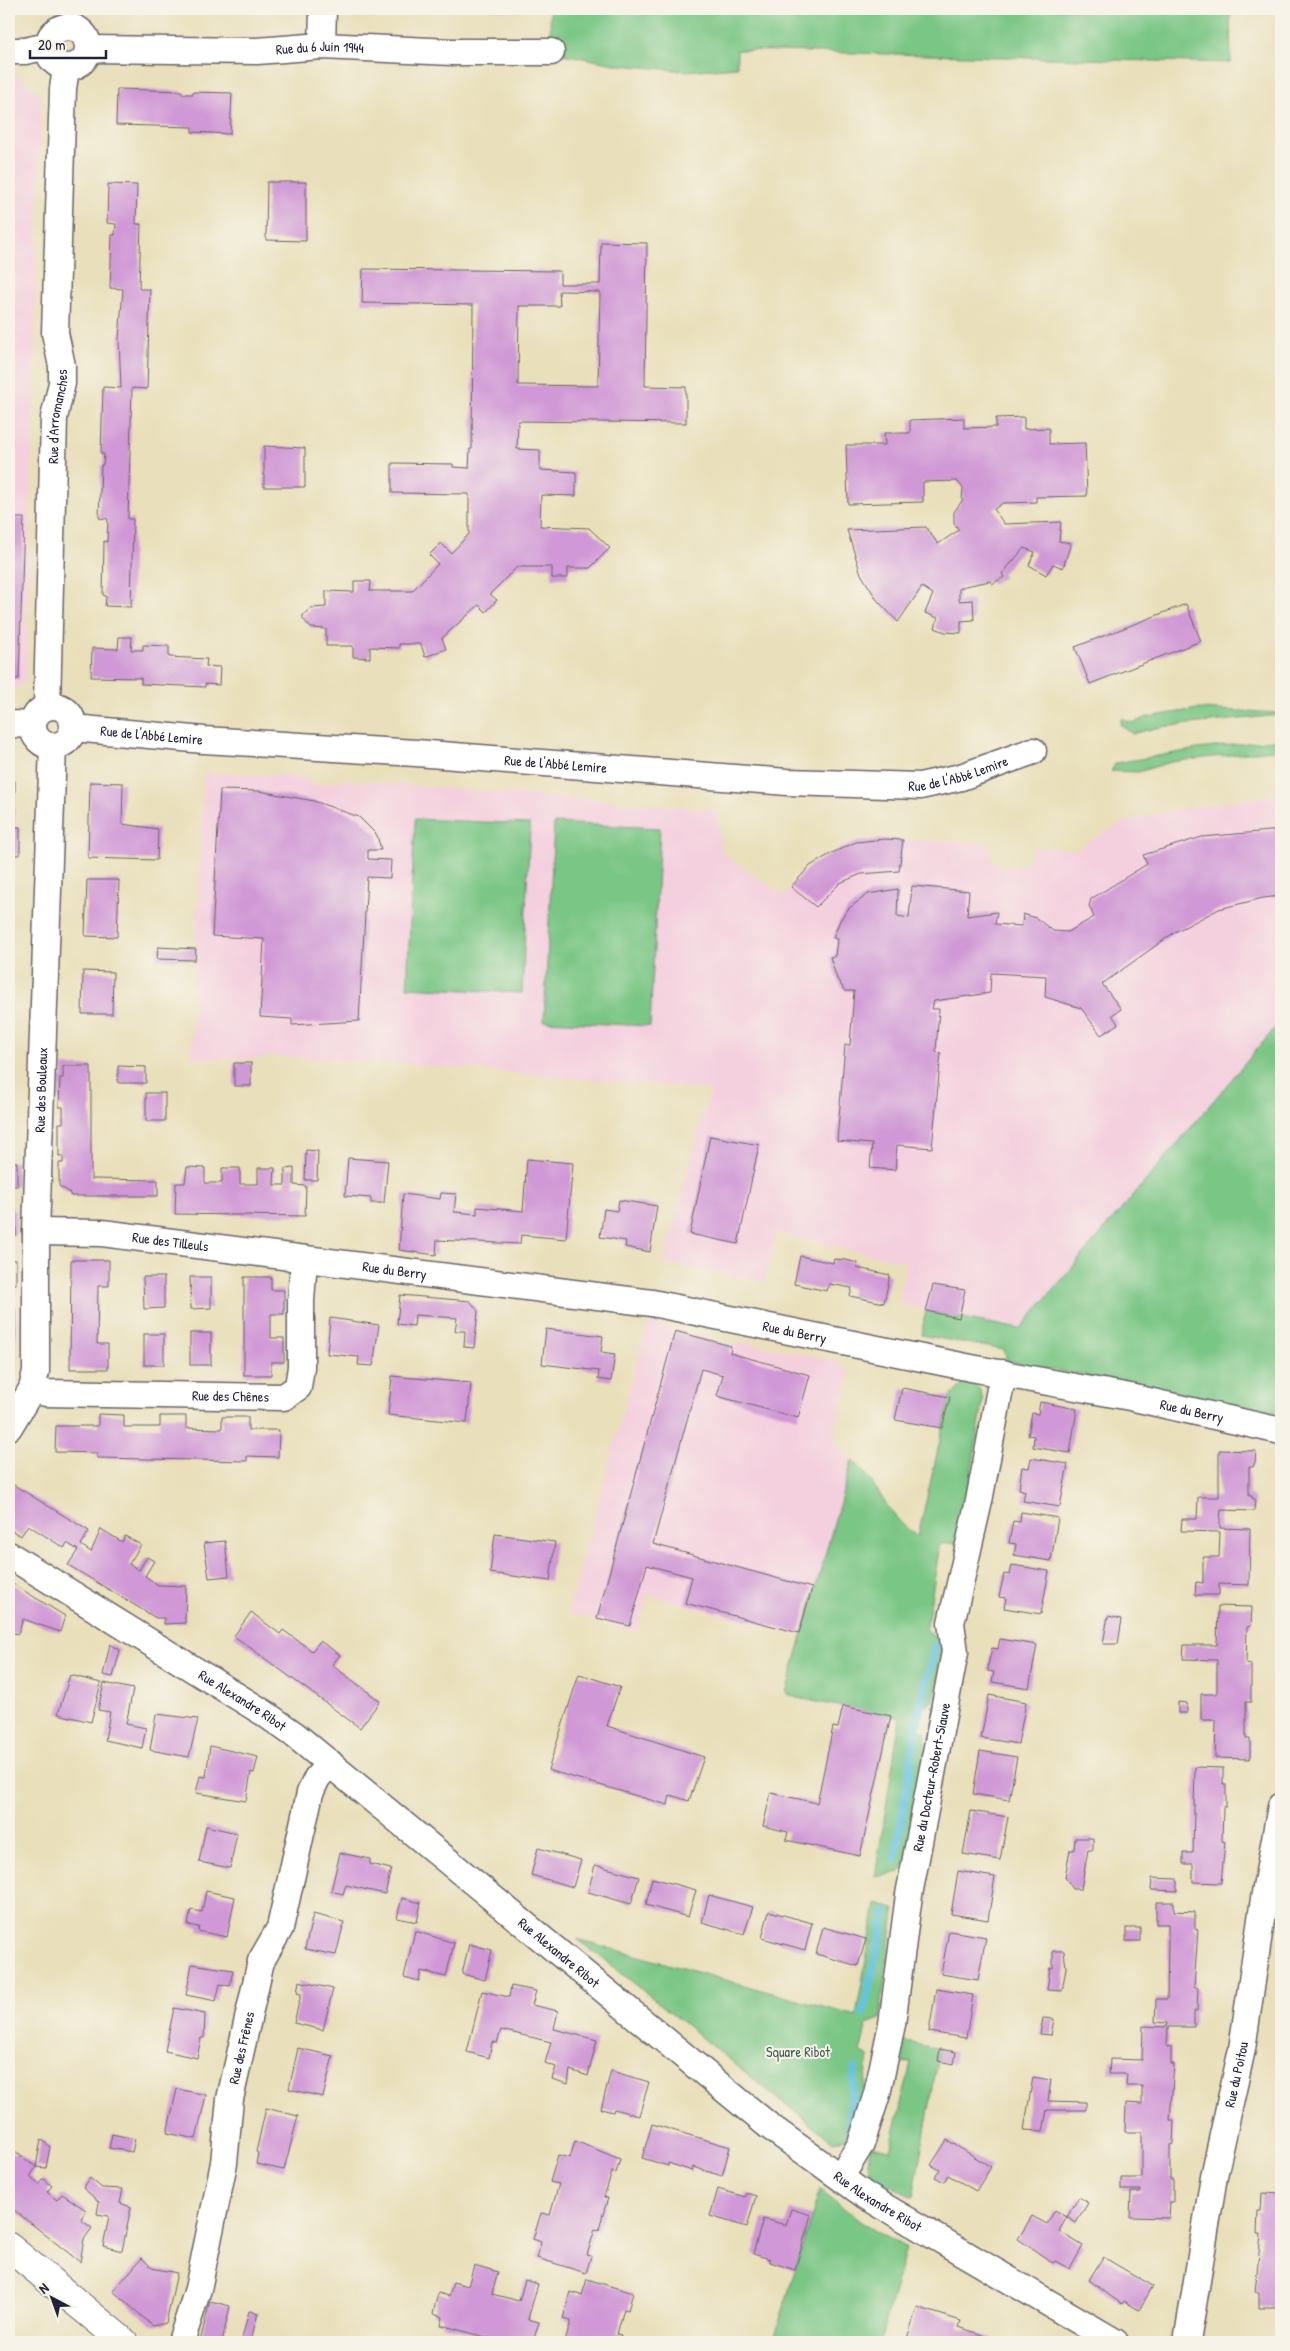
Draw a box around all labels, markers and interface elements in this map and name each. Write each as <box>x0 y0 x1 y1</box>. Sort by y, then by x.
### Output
scale bar <box>30 28 106 60</box>
text: 20 m <box>38 34 65 55</box>
street label: Rue du 6 Juin 1944 <box>275 36 364 59</box>
street label: Rue d'Arromanches <box>43 369 71 464</box>
street label: Rue de l'Abbé Lemire <box>100 721 204 749</box>
street label: Rue de l'Abbé Lemire <box>504 750 608 777</box>
street label: Rue de l'Abbé Lemire <box>908 751 1011 795</box>
street label: Rue des Bouleaux <box>29 1047 51 1133</box>
street label: Rue des Tilleuls <box>131 1227 210 1255</box>
street label: Rue du Berry <box>362 1256 428 1284</box>
street label: Rue du Berry <box>761 1316 828 1348</box>
street label: Rue des Chênes <box>192 1385 269 1406</box>
street label: Rue du Berry <box>1158 1394 1226 1428</box>
street label: Rue Alexandre Ribot <box>195 1665 291 1735</box>
street label: Rue du Docteur-Robert-Siauve <box>907 1701 954 1853</box>
street label: Rue Alexandre Ribot <box>514 1913 604 1992</box>
street label: Rue des Frênes <box>224 2010 258 2086</box>
street label: Rue du Poitou <box>1219 2040 1252 2109</box>
park label: Square Ribot <box>766 2042 830 2062</box>
street label: Rue Alexandre Ribot <box>830 2166 926 2236</box>
north arrow <box>28 2274 78 2324</box>
text: N <box>34 2278 53 2297</box>

